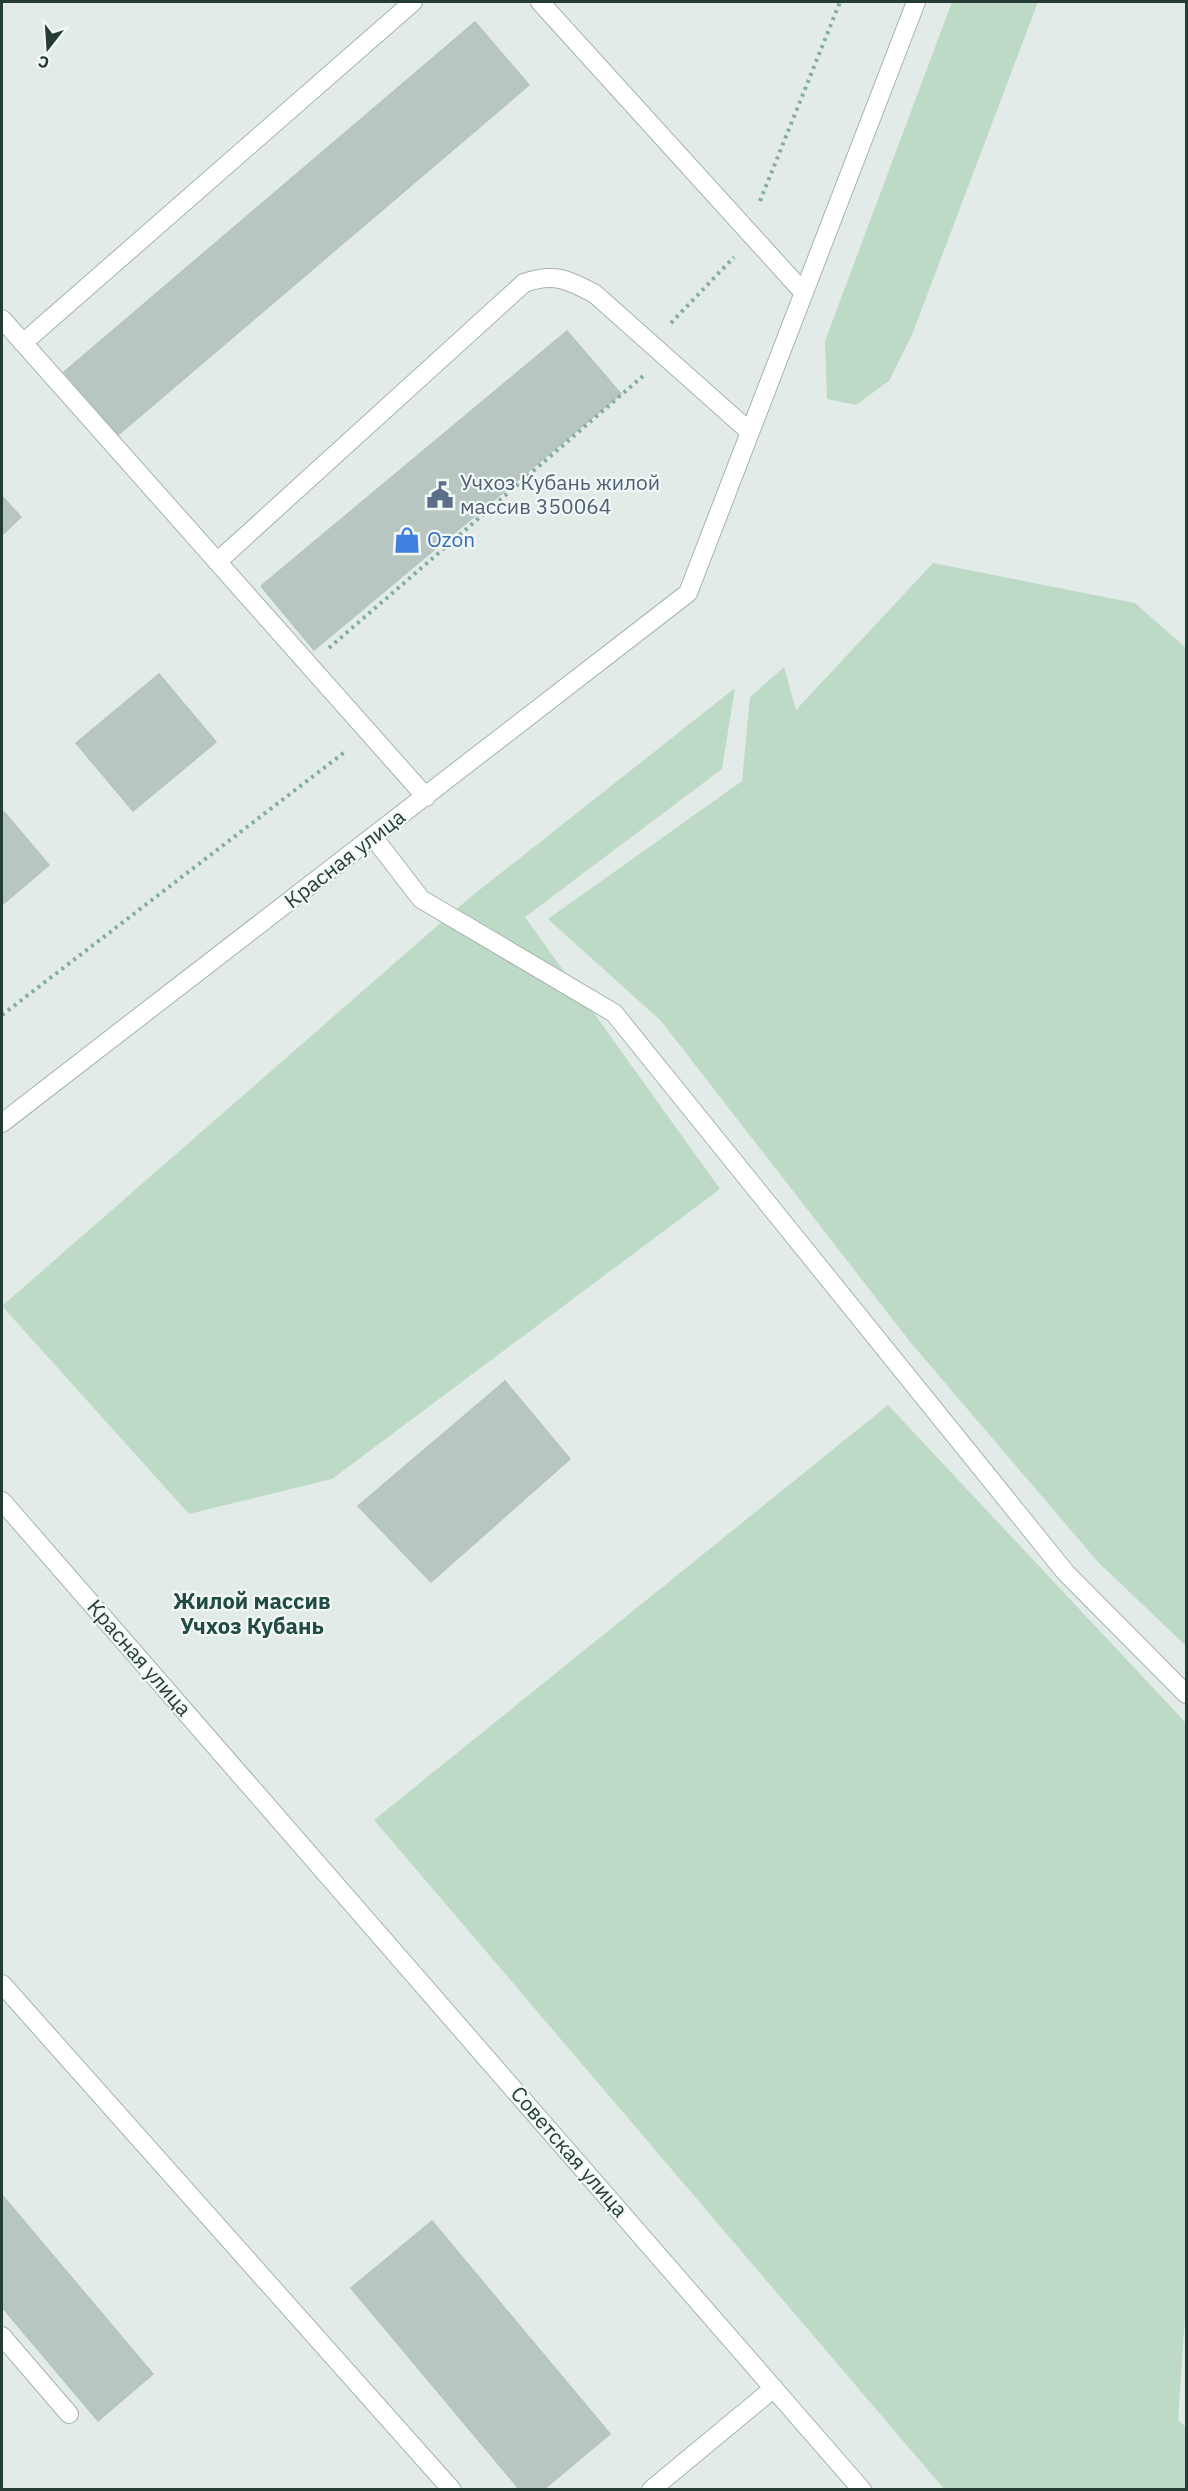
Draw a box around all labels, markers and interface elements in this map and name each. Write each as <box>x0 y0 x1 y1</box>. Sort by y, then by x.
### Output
north arrow <box>18 18 78 78</box>
text: С <box>36 51 52 73</box>
place label: Учхоз Кубань жилой массив 350064 <box>460 468 660 520</box>
public building icon: Учхоз Кубань жилой массив 350064 <box>425 480 455 510</box>
shop icon: Ozon <box>392 525 422 555</box>
place label: Ozon <box>427 525 475 553</box>
street label: Красная улица <box>278 802 410 914</box>
district label: Жилой массив Учхоз Кубань <box>173 1586 331 1640</box>
street label: Красная улица <box>81 1593 198 1722</box>
street label: Советская улица <box>505 2080 634 2223</box>

